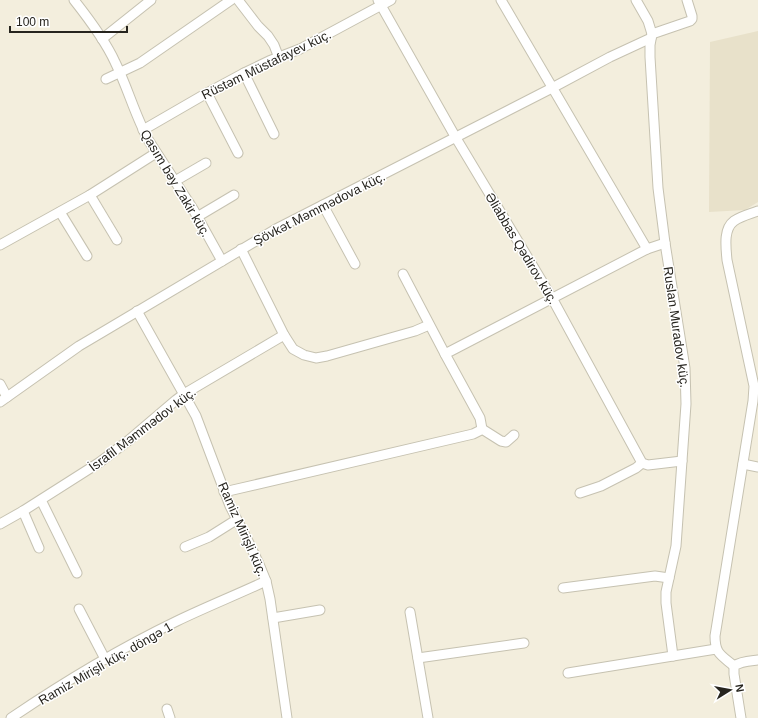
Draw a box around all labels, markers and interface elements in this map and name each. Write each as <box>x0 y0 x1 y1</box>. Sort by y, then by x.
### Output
scale bar <box>10 8 127 34</box>
text: 100 m <box>16 15 49 29</box>
street label: Rüstəm Müstafayev küç. <box>199 27 333 102</box>
street label: Qasım bəy Zakir küç. <box>138 127 214 240</box>
street label: Şövkət Məmmədova küç. <box>251 169 388 248</box>
street label: Əliabbas Qədirov küç. <box>482 190 561 307</box>
street label: Ruslan Muradov küç. <box>661 266 692 389</box>
street label: İsrafil Məmmədov küç. <box>86 384 199 475</box>
street label: Ramiz Mirişli küç. <box>215 480 270 578</box>
street label: Ramiz Mirişli küç. döngə 1 <box>36 619 175 708</box>
north arrow <box>710 670 750 710</box>
text: N <box>733 683 746 693</box>

